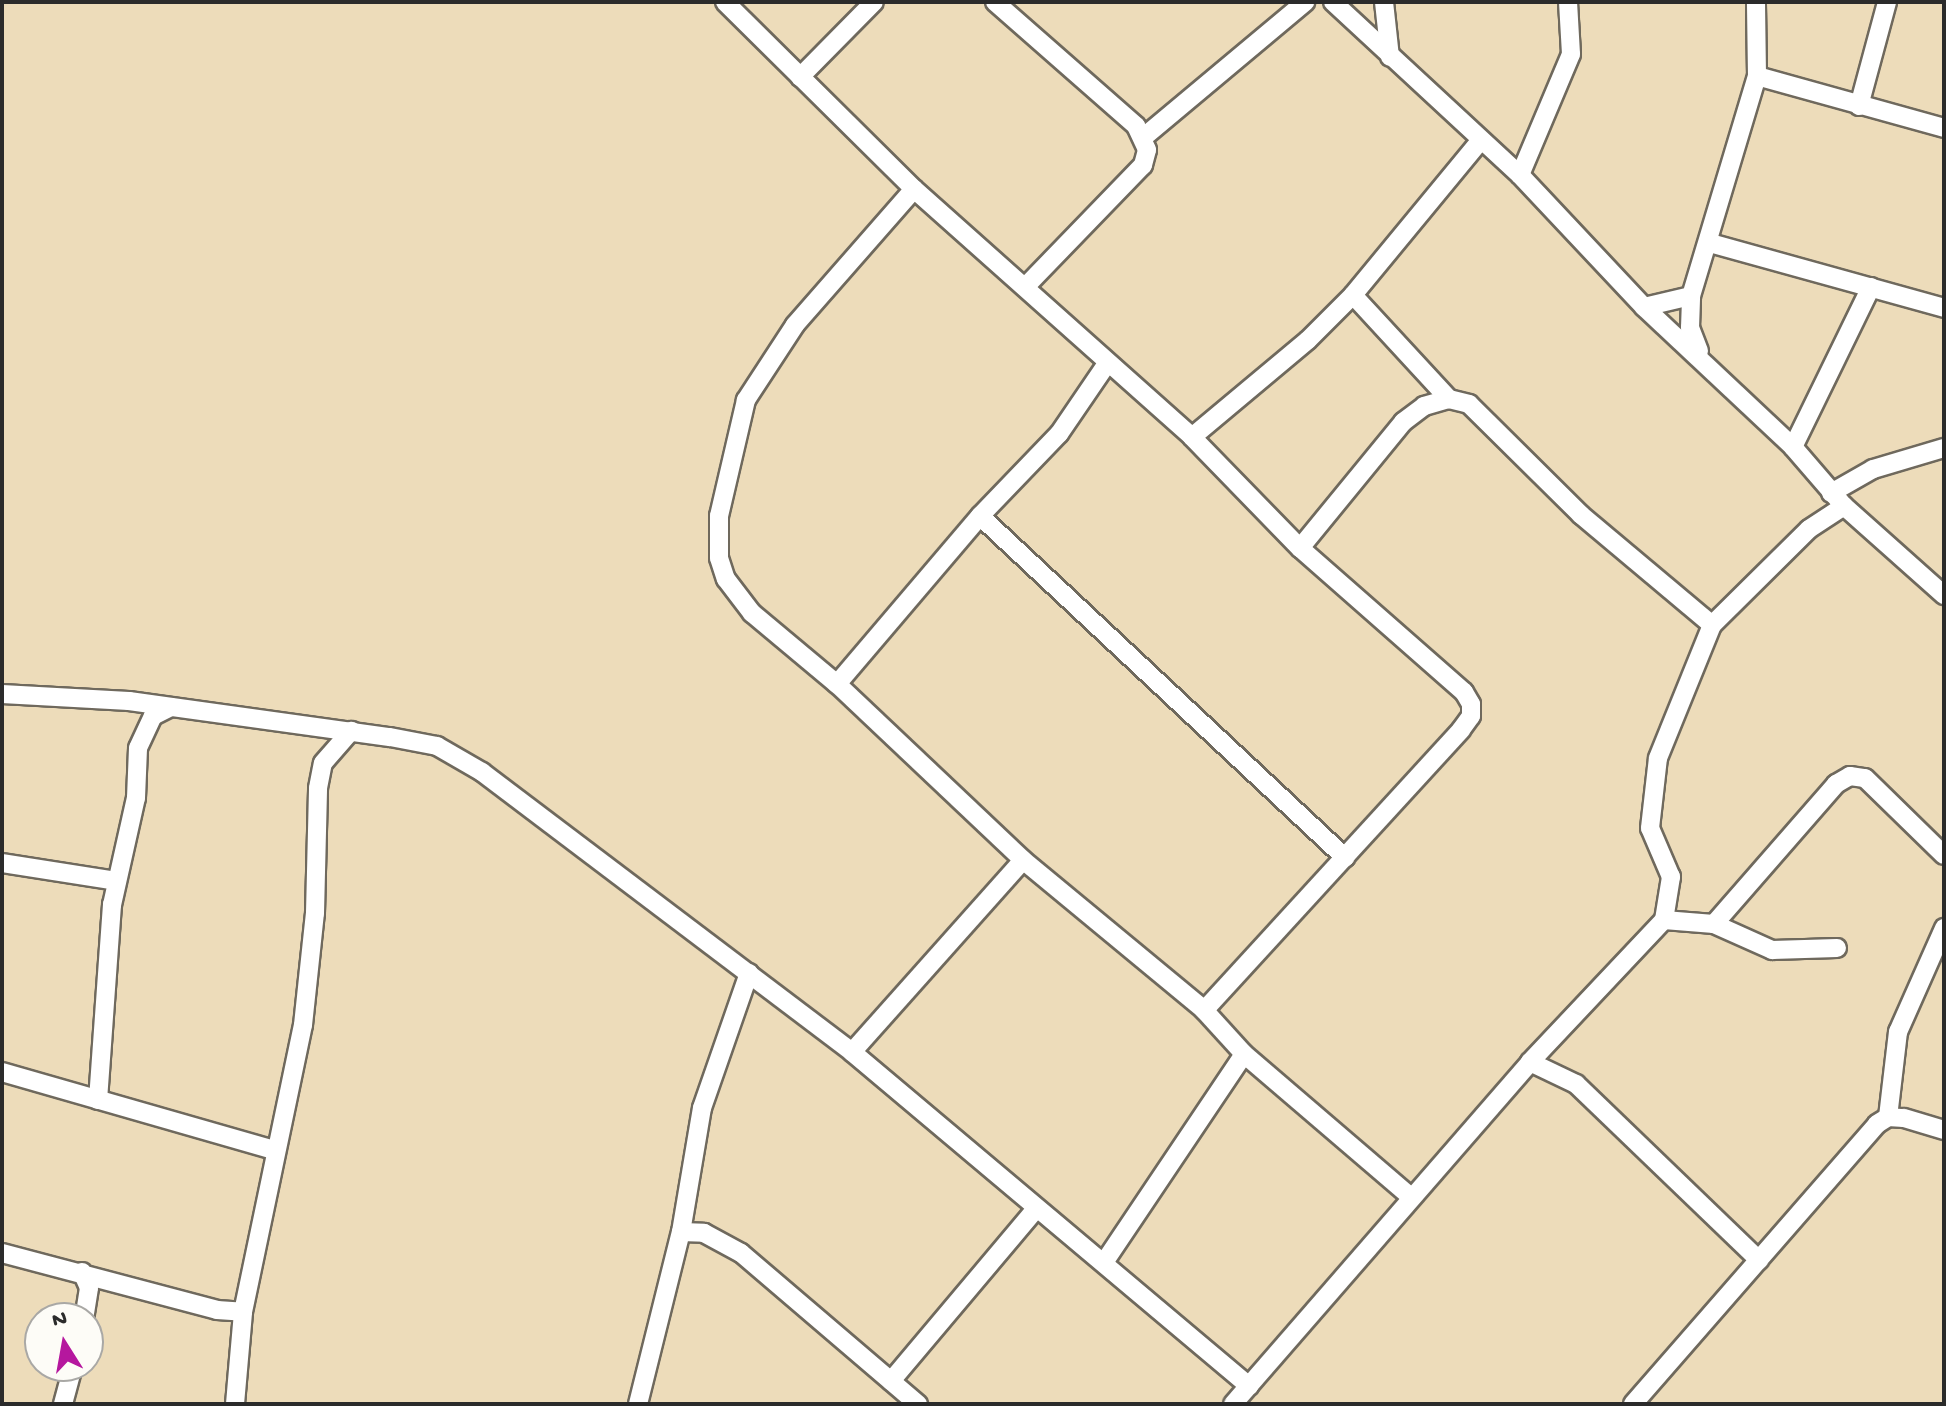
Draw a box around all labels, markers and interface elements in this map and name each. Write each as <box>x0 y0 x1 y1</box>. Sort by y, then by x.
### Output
north arrow <box>24 1302 104 1382</box>
text: N <box>50 1306 69 1335</box>

